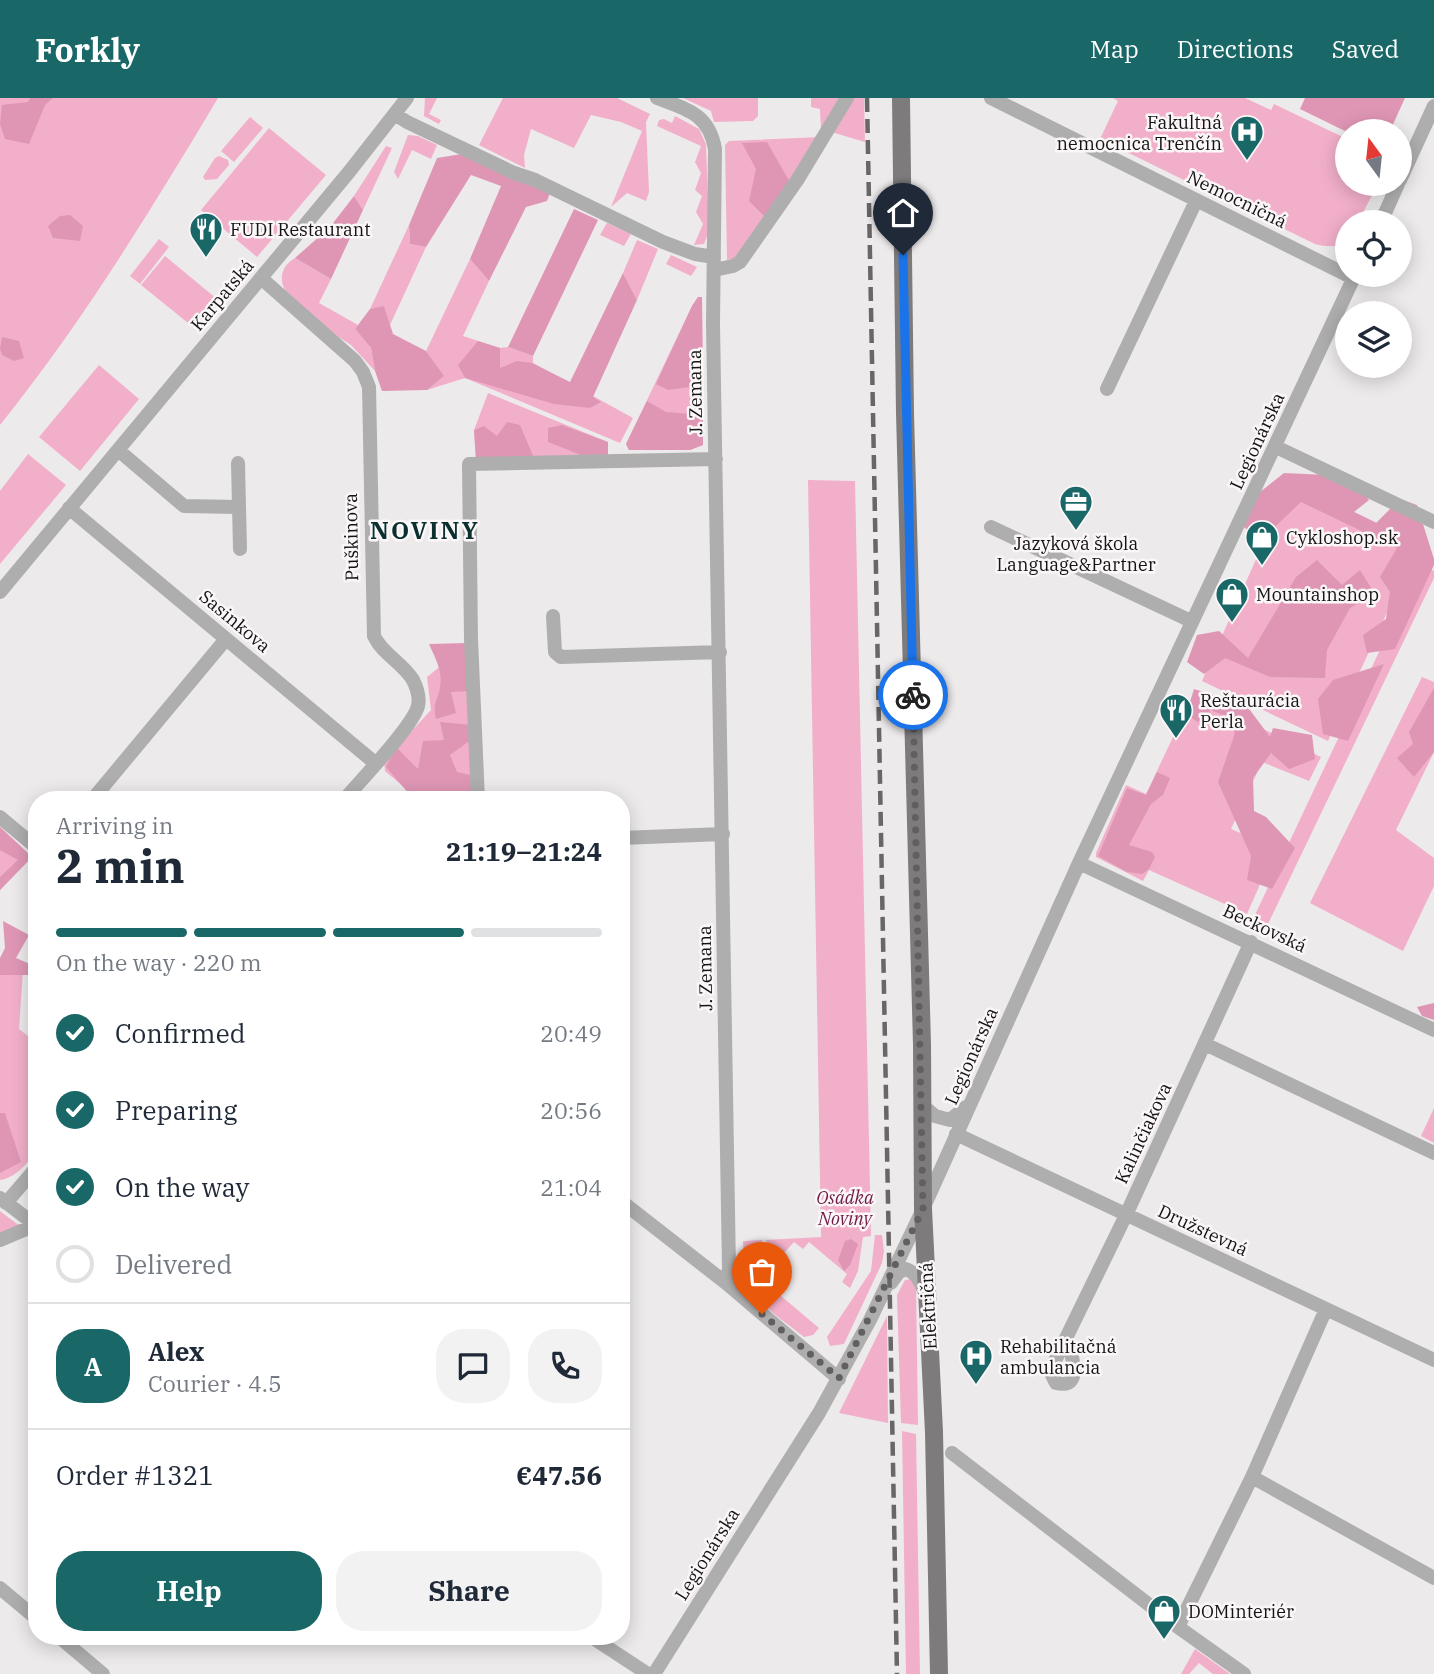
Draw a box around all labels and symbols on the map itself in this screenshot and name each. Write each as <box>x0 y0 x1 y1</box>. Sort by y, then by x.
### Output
place label: Fakultná nemocnica Trenčín <box>1057 111 1222 155</box>
hospital icon: Fakultná nemocnica Trenčín <box>1228 113 1266 162</box>
north arrow <box>1335 119 1412 196</box>
street label: Nemocničná <box>1183 165 1291 233</box>
pin <box>873 183 933 255</box>
restaurant icon: FUDI Restaurant <box>187 210 225 259</box>
place label: FUDI Restaurant <box>230 218 371 241</box>
street label: Karpatská <box>185 254 259 336</box>
street label: J. Zemana <box>683 349 707 435</box>
street label: Legionárska <box>1225 389 1290 493</box>
office icon: Jazyková škola Language&Partner <box>1057 483 1095 532</box>
street label: Puškinova <box>339 493 363 581</box>
district label: NOVINY <box>370 514 480 546</box>
shop icon: Cykloshop.sk <box>1243 518 1281 567</box>
place label: Cykloshop.sk <box>1286 526 1399 549</box>
place label: Jazyková škola Language&Partner <box>996 532 1156 576</box>
shop icon: Mountainshop <box>1213 575 1251 624</box>
place label: Mountainshop <box>1256 583 1379 606</box>
street label: Sasinkova <box>195 585 275 657</box>
courier <box>878 660 948 730</box>
place label: Reštaurácia Perla <box>1200 689 1300 733</box>
restaurant icon: Reštaurácia Perla <box>1157 691 1195 740</box>
street label: Beckovská <box>1219 899 1311 957</box>
street label: J. Zemana <box>693 925 717 1011</box>
street label: Legionárska <box>939 1003 1003 1108</box>
street label: Kalinčiakova <box>1110 1079 1177 1187</box>
park label: Osádka Noviny <box>816 1186 874 1230</box>
street label: Družstevná <box>1154 1199 1252 1261</box>
pin <box>732 1242 792 1314</box>
street label: Električná <box>914 1262 942 1350</box>
place label: Rehabilitačná ambulancia <box>1000 1335 1117 1379</box>
hospital icon: Rehabilitačná ambulancia <box>957 1337 995 1386</box>
street label: Legionárska <box>670 1504 744 1604</box>
shop icon: DOMinteriér <box>1145 1592 1183 1641</box>
place label: DOMinteriér <box>1188 1600 1294 1623</box>

